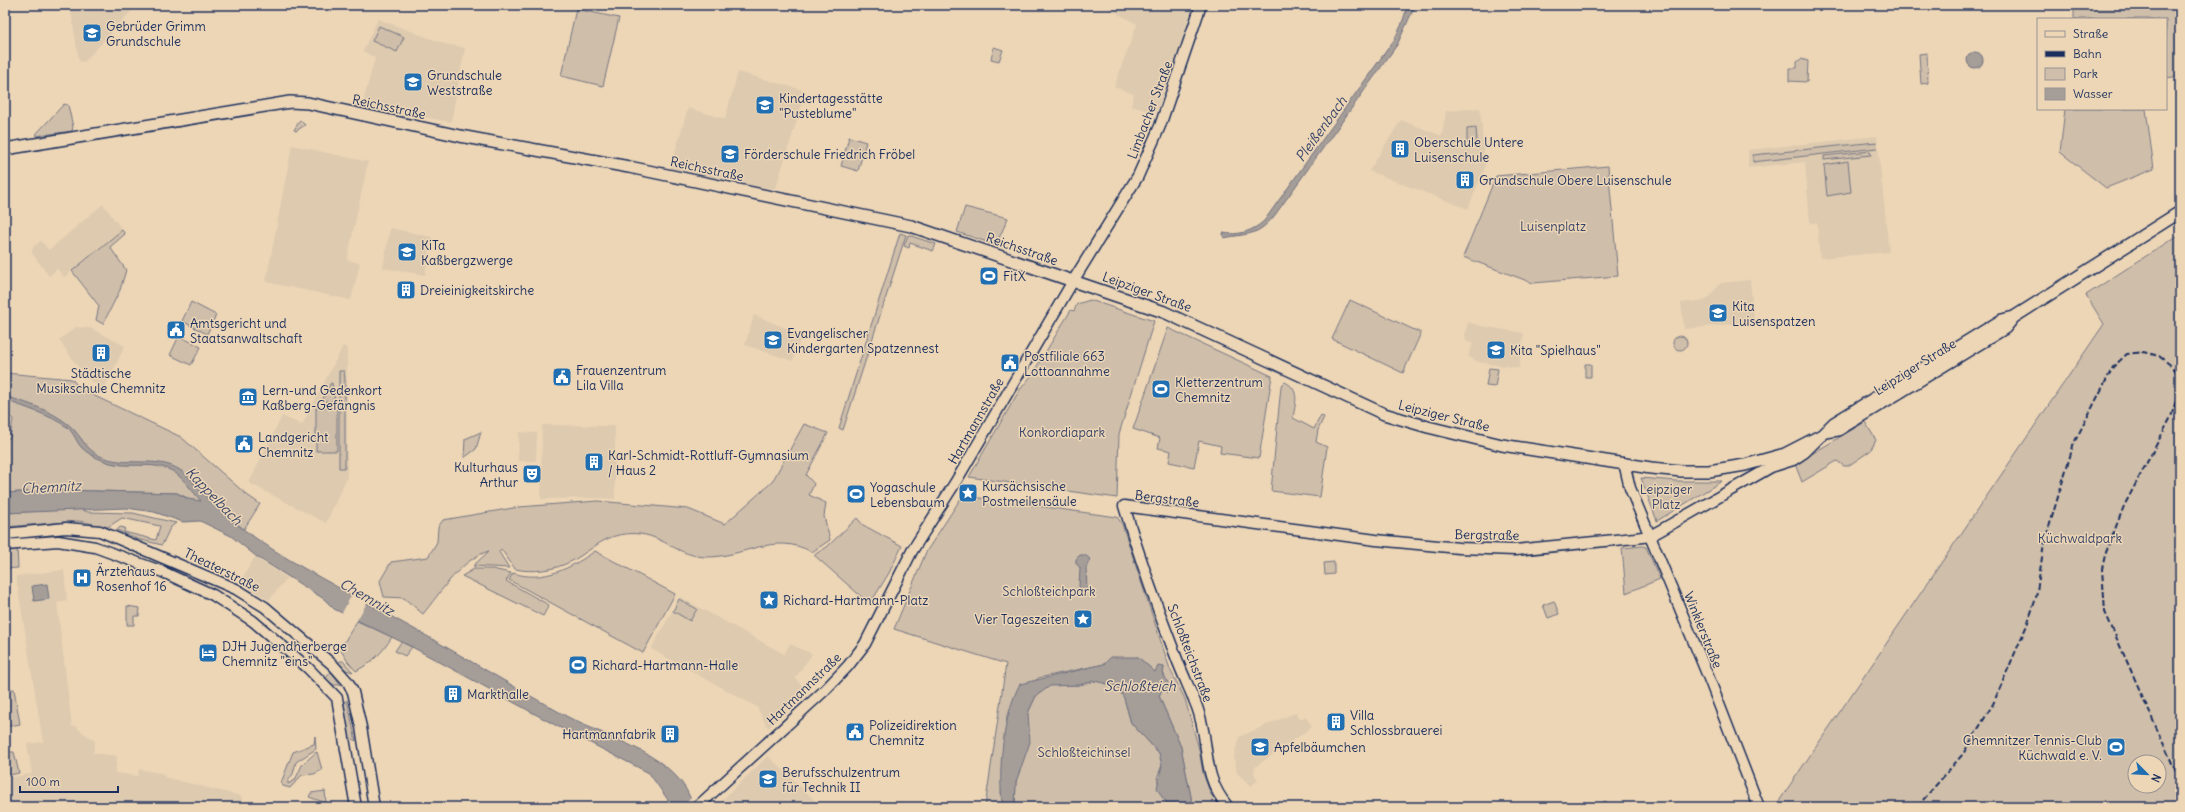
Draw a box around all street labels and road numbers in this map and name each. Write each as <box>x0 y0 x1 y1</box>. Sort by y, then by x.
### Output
street label: Limbacher Straße <box>1124 59 1176 161</box>
street label: Reichsstraße <box>351 91 427 123</box>
street label: Reichsstraße <box>669 153 745 185</box>
street label: Reichsstraße <box>984 229 1060 269</box>
street label: Leipziger Straße <box>1100 268 1194 316</box>
street label: Leipziger Straße <box>1871 335 1959 399</box>
street label: Hartmannstraße <box>944 375 1008 467</box>
street label: Leipziger Straße <box>1396 396 1492 436</box>
street label: Bergstraße <box>1134 487 1200 511</box>
street label: Bergstraße <box>1454 526 1520 544</box>
street label: Theaterstraße <box>181 544 263 596</box>
street label: Winklerstraße <box>1680 589 1726 671</box>
street label: Schloßteichstraße <box>1163 602 1217 704</box>
street label: Hartmannstraße <box>763 649 845 729</box>

